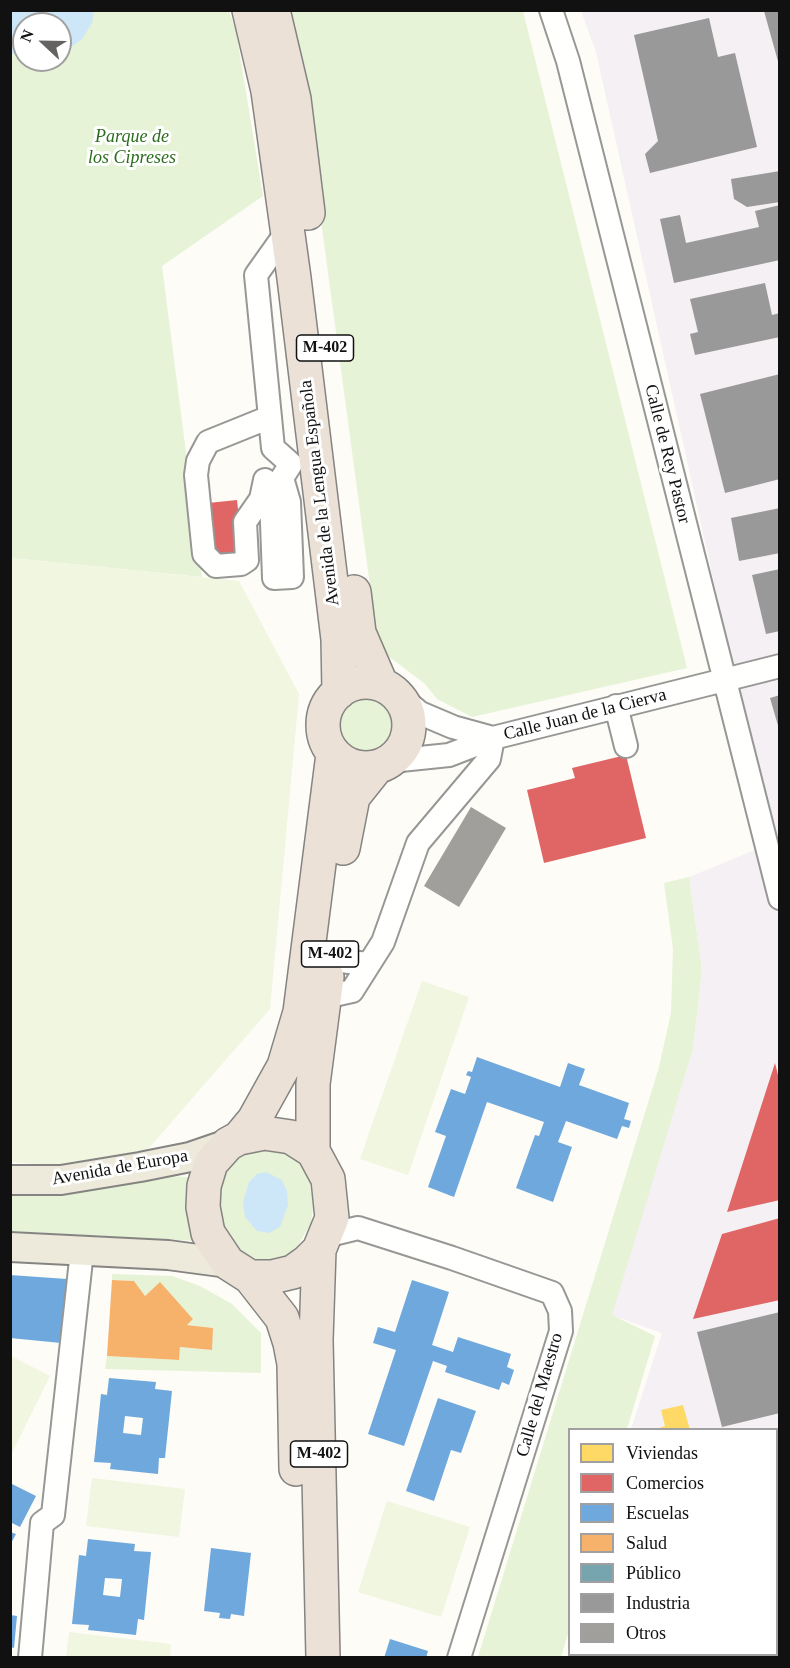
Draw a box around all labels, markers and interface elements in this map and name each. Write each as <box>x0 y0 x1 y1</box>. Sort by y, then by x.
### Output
north arrow <box>12 12 72 72</box>
text: N <box>17 27 37 44</box>
park label: Parque de los Cipreses <box>88 126 176 168</box>
road number: M-402 <box>296 335 354 361</box>
street label: Avenida de la Lengua Española <box>295 379 345 607</box>
street label: Calle de Rey Pastor <box>639 382 695 526</box>
street label: Calle Juan de la Cierva <box>501 684 669 746</box>
road number: M-402 <box>302 941 358 967</box>
street label: Avenida de Europa <box>50 1145 190 1191</box>
street label: Calle del Maestro <box>512 1331 568 1459</box>
legend <box>568 1428 778 1656</box>
road number: M-402 <box>290 1441 348 1467</box>
text: Viviendas <box>626 1443 698 1463</box>
text: Comercios <box>626 1473 704 1493</box>
text: Escuelas <box>626 1503 689 1523</box>
text: Salud <box>626 1533 667 1553</box>
text: Público <box>626 1563 681 1583</box>
text: Industria <box>626 1593 690 1613</box>
text: Otros <box>626 1623 666 1643</box>

